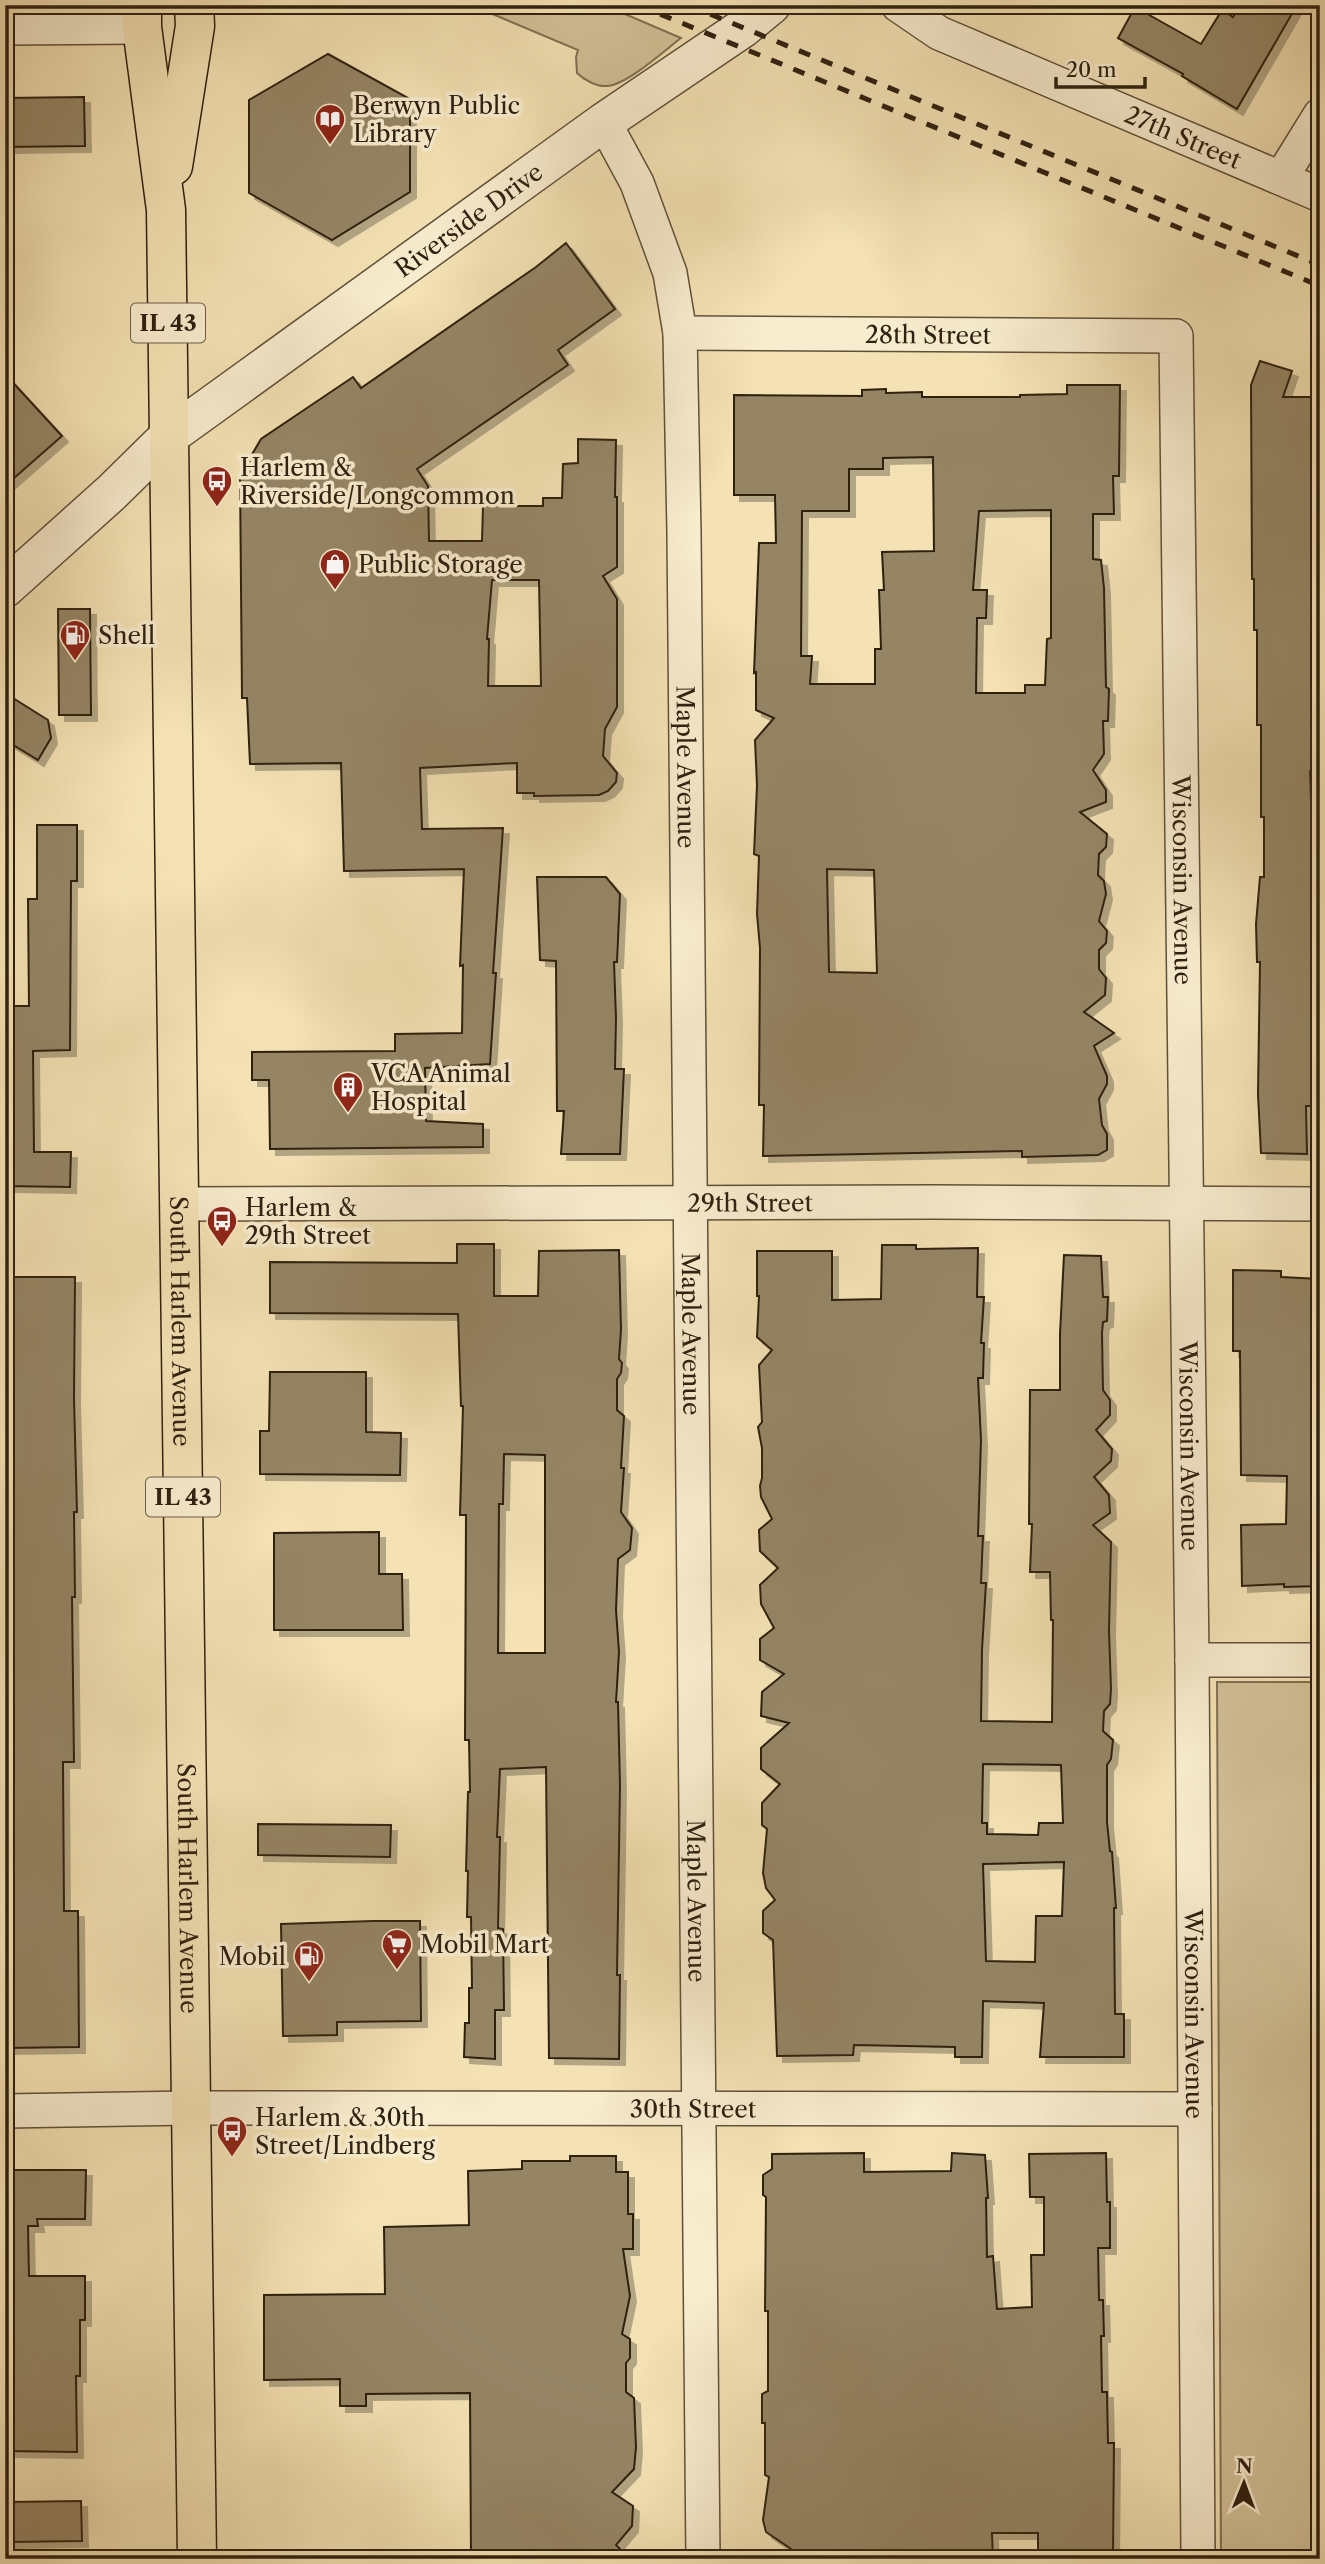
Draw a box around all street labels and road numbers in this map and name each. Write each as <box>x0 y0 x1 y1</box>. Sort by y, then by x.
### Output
street label: 27th Street <box>1121 99 1246 175</box>
street label: Riverside Drive <box>389 157 548 283</box>
road number: IL 43 <box>131 304 205 342</box>
street label: 28th Street <box>865 320 992 349</box>
street label: Maple Avenue <box>671 685 701 849</box>
street label: Wisconsin Avenue <box>1167 774 1198 985</box>
street label: 29th Street <box>687 1188 813 1217</box>
street label: South Harlem Avenue <box>165 1196 197 1447</box>
street label: Maple Avenue <box>676 1252 707 1415</box>
street label: Wisconsin Avenue <box>1174 1340 1205 1551</box>
road number: IL 43 <box>146 1478 220 1516</box>
street label: South Harlem Avenue <box>172 1763 204 2014</box>
street label: Maple Avenue <box>682 1819 712 1982</box>
street label: Wisconsin Avenue <box>1179 1908 1210 2119</box>
street label: 30th Street <box>630 2094 757 2123</box>

